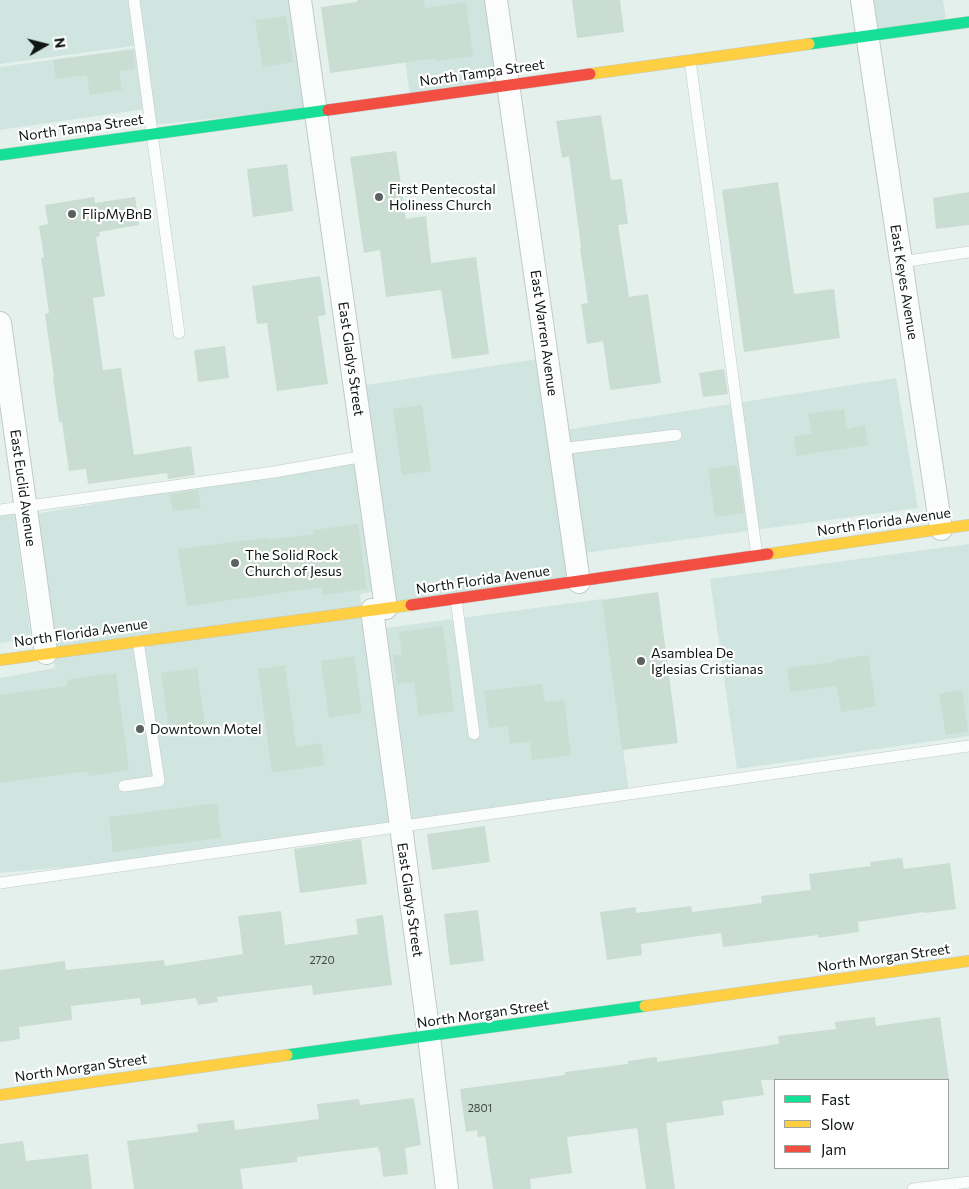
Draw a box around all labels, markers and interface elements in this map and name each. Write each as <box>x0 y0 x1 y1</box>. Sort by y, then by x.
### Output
north arrow <box>20 20 70 70</box>
text: N <box>51 36 69 49</box>
street label: North Tampa Street <box>418 56 546 90</box>
street label: North Tampa Street <box>17 111 145 145</box>
place label: First Pentecostal Holiness Church <box>389 181 496 213</box>
marker: First Pentecostal Holiness Church <box>373 191 385 203</box>
place label: FlipMyBnB <box>82 206 152 222</box>
marker: FlipMyBnB <box>66 208 78 220</box>
street label: East Keyes Avenue <box>887 223 921 341</box>
street label: East Warren Avenue <box>527 269 561 397</box>
street label: East Gladys Street <box>335 301 367 417</box>
street label: East Euclid Avenue <box>6 428 40 548</box>
street label: North Florida Avenue <box>816 504 952 540</box>
place label: The Solid Rock Church of Jesus <box>245 547 342 580</box>
marker: The Solid Rock Church of Jesus <box>229 557 241 569</box>
street label: North Florida Avenue <box>415 562 551 598</box>
street label: North Florida Avenue <box>13 615 149 651</box>
place label: Asamblea De Iglesias Cristianas <box>651 645 763 678</box>
marker: Asamblea De Iglesias Cristianas <box>635 655 647 667</box>
place label: Downtown Motel <box>150 721 262 737</box>
marker: Downtown Motel <box>134 723 146 735</box>
street label: East Gladys Street <box>394 842 426 958</box>
street label: North Morgan Street <box>817 940 951 976</box>
house number: 2720 <box>309 953 335 967</box>
street label: North Morgan Street <box>416 996 550 1032</box>
street label: North Morgan Street <box>14 1050 148 1086</box>
legend <box>774 1079 949 1169</box>
text: Fast <box>821 1090 850 1108</box>
house number: 2801 <box>468 1101 492 1115</box>
text: Slow <box>821 1115 854 1133</box>
text: Jam <box>821 1140 846 1158</box>

